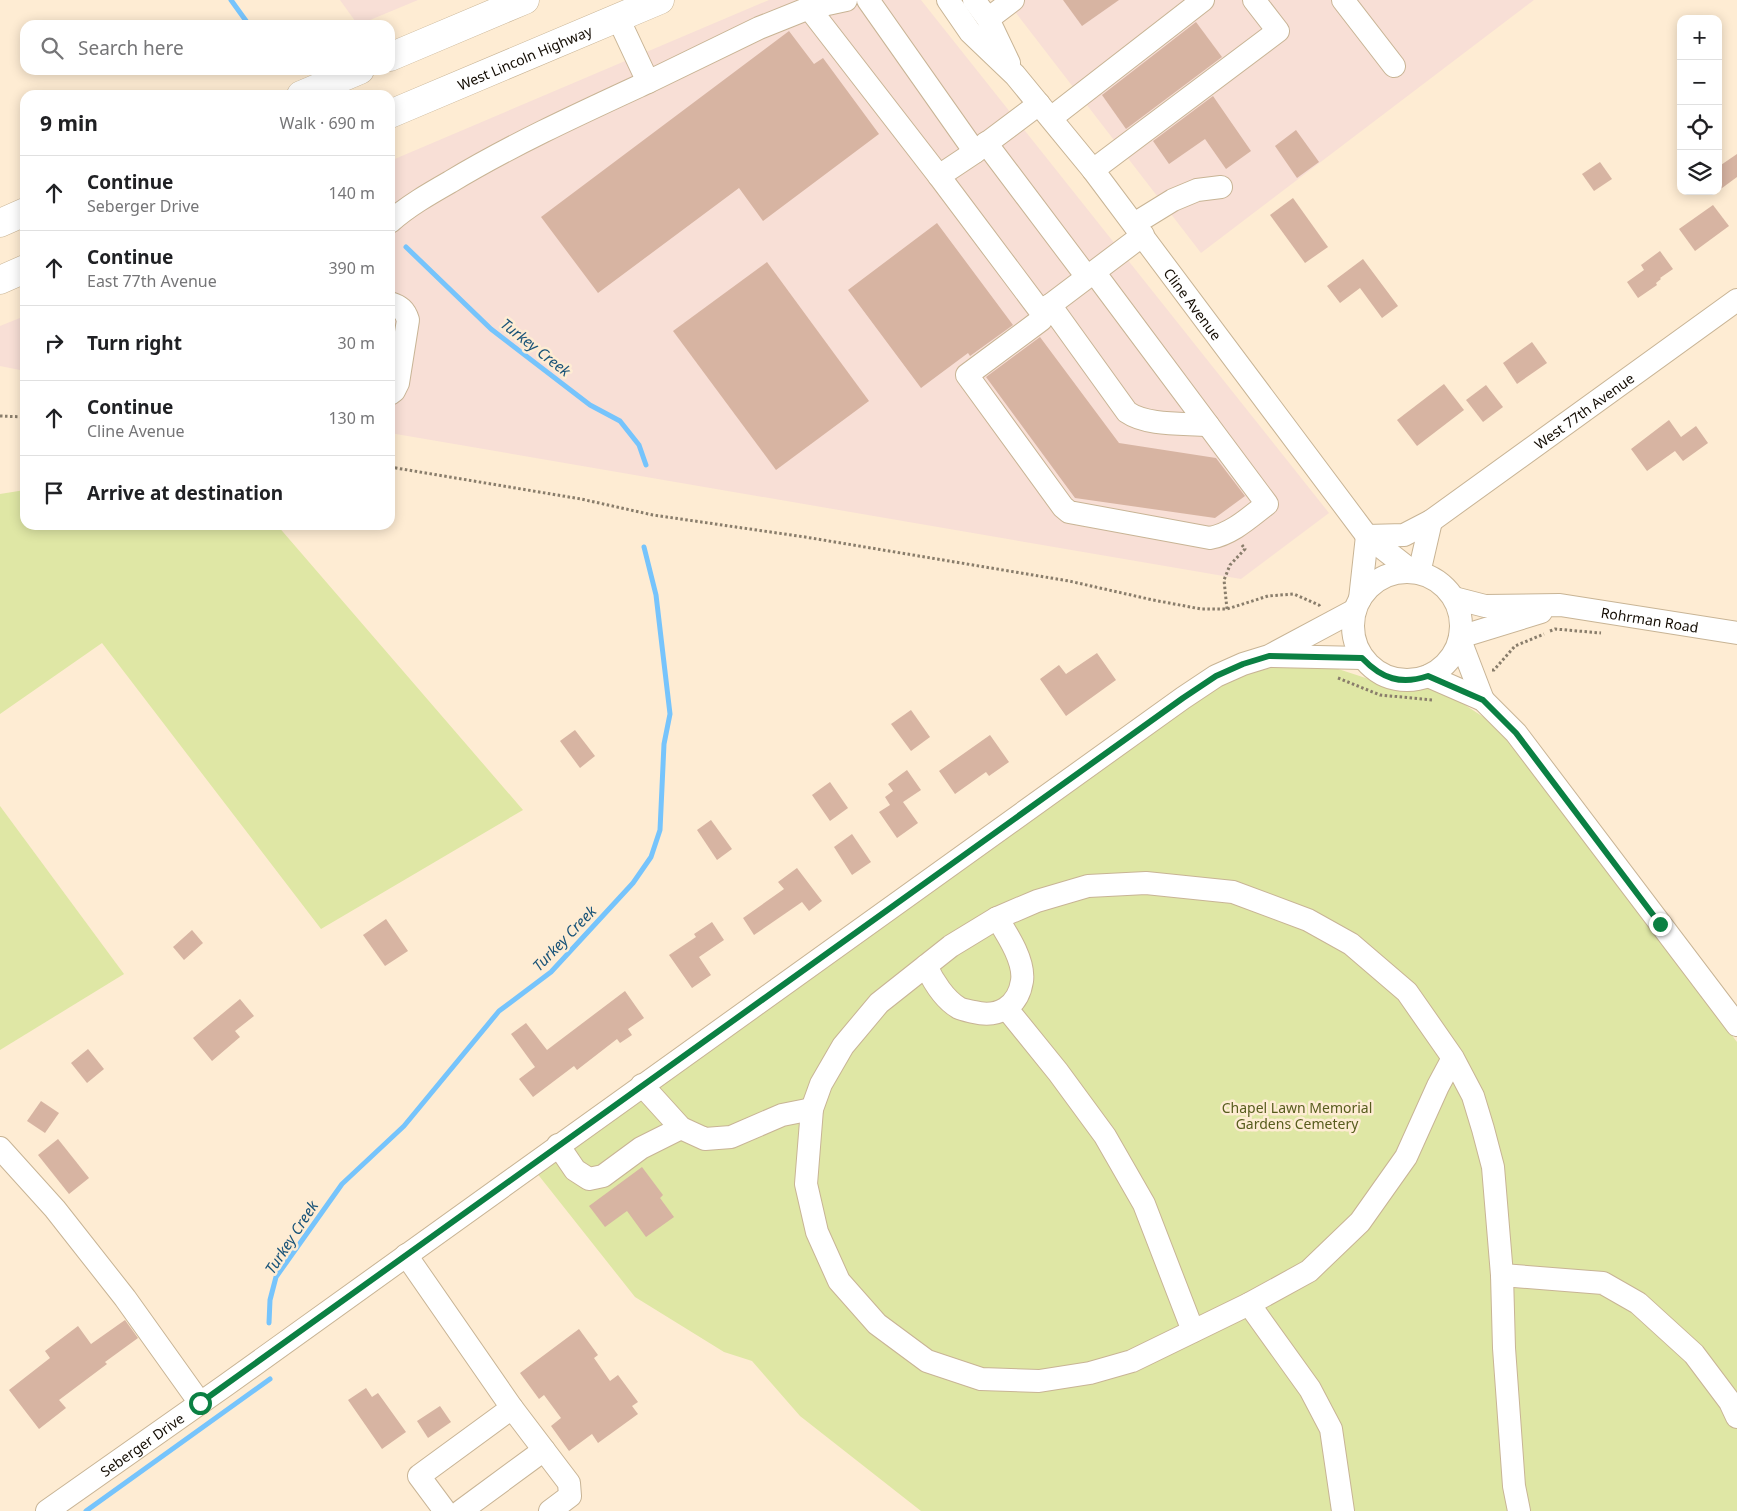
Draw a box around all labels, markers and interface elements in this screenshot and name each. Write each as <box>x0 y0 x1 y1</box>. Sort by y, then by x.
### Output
map controls <box>1677 15 1722 195</box>
button: + <box>1677 15 1722 60</box>
search box <box>20 20 395 75</box>
street label: West Lincoln Highway <box>454 20 595 94</box>
icon: search <box>38 34 66 62</box>
text: Search here <box>78 35 184 61</box>
button: − <box>1677 60 1722 105</box>
button: locate <box>1677 105 1722 150</box>
text: 9 min <box>40 109 98 137</box>
text: Walk · 690 m <box>280 112 375 134</box>
button: layers <box>1677 150 1722 195</box>
text: Continue <box>87 169 173 195</box>
icon: ahead <box>40 179 68 207</box>
text: 140 m <box>328 182 375 204</box>
text: Seberger Drive <box>87 195 199 217</box>
text: Continue <box>87 244 173 270</box>
icon: ahead <box>40 254 68 282</box>
text: 390 m <box>328 257 375 279</box>
street label: Cline Avenue <box>1160 264 1226 344</box>
text: East 77th Avenue <box>87 270 217 292</box>
water label: Turkey Creek <box>497 313 576 381</box>
icon: right <box>40 329 68 357</box>
text: Turn right <box>87 330 182 356</box>
text: 30 m <box>338 332 375 354</box>
street label: West 77th Avenue <box>1530 368 1638 453</box>
text: Continue <box>87 394 173 420</box>
icon: ahead <box>40 404 68 432</box>
text: 130 m <box>328 407 375 429</box>
text: Cline Avenue <box>87 420 185 442</box>
icon: arrive <box>40 479 68 507</box>
text: Arrive at destination <box>87 480 283 506</box>
street label: Rohrman Road <box>1600 602 1700 636</box>
water label: Turkey Creek <box>528 901 601 975</box>
route end <box>1649 913 1672 936</box>
park label: Chapel Lawn Memorial Gardens Cemetery <box>1222 1098 1372 1133</box>
water label: Turkey Creek <box>260 1196 322 1277</box>
route start <box>189 1392 212 1415</box>
street label: Seberger Drive <box>96 1408 188 1480</box>

